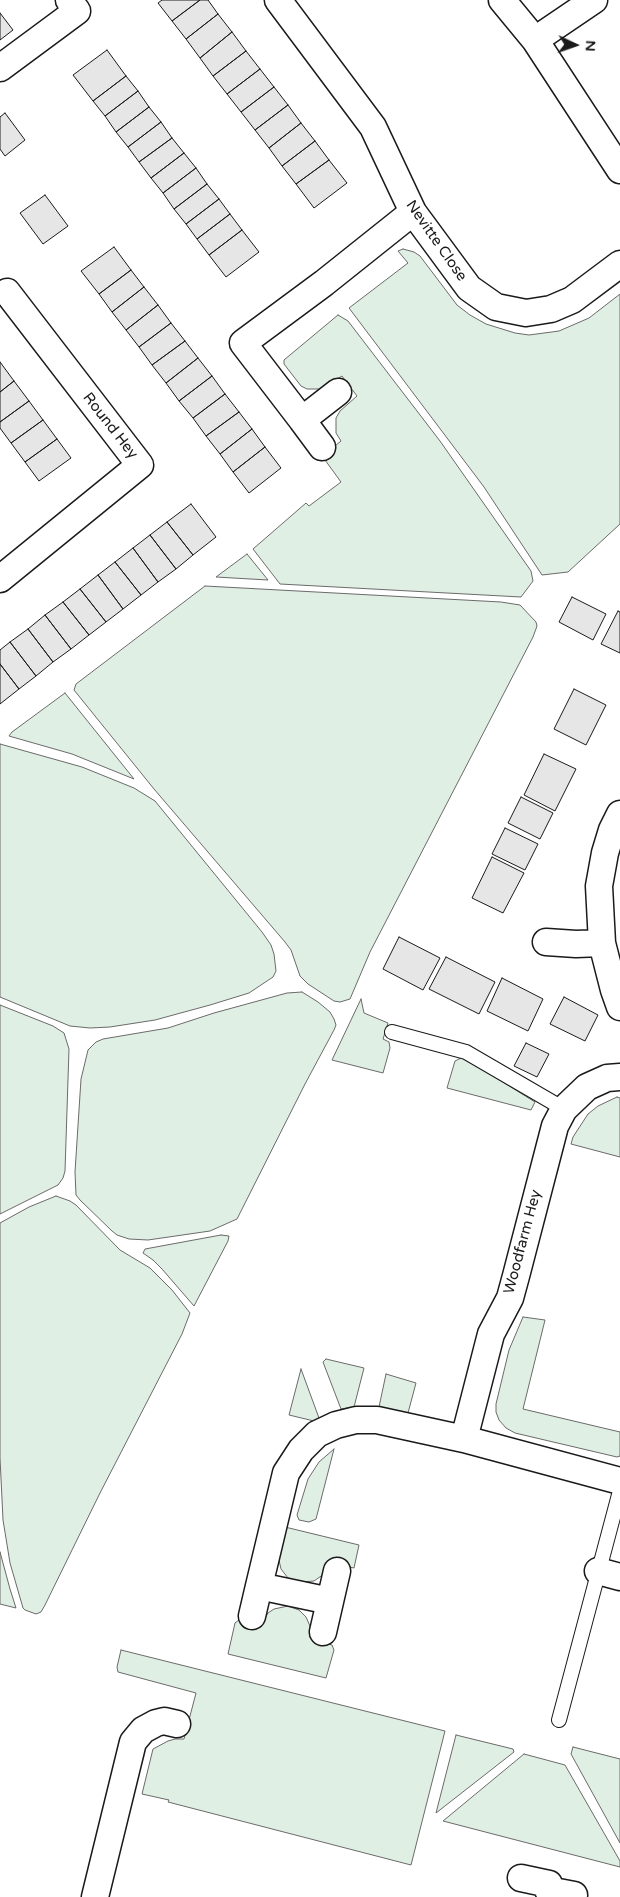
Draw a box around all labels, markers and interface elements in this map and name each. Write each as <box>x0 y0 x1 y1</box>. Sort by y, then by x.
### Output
north arrow <box>550 20 600 70</box>
text: N <box>582 40 599 52</box>
street label: Nevitte Close <box>401 197 471 285</box>
street label: Round Hey <box>79 389 141 463</box>
street label: Woodfarm Hey <box>500 1188 546 1296</box>

